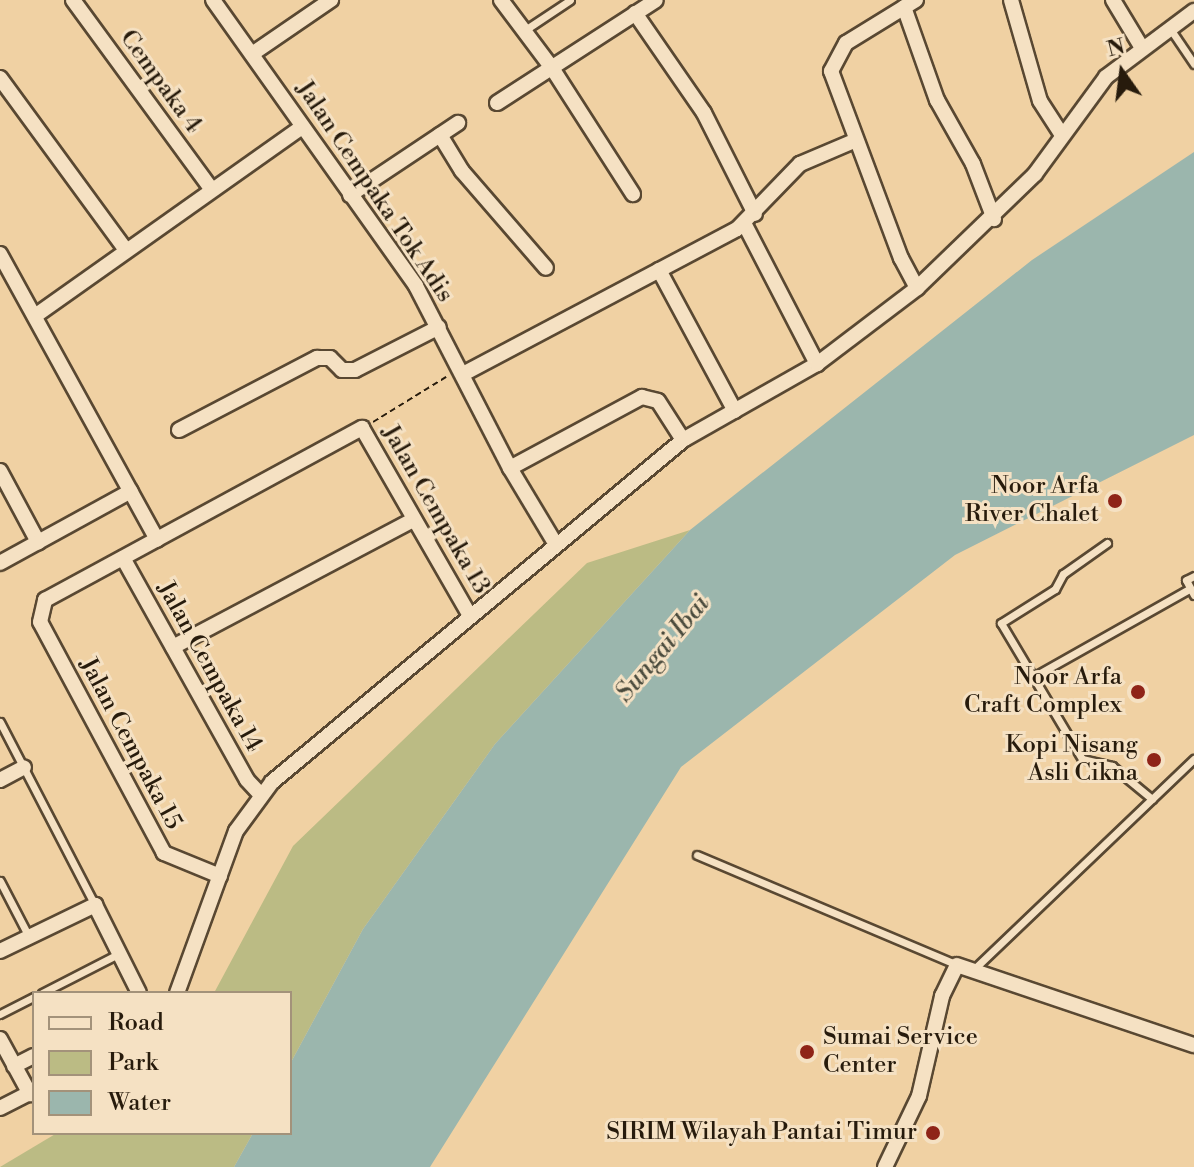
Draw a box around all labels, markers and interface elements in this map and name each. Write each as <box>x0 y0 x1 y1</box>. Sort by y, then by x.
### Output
street label: Cempaka 4 <box>113 25 207 139</box>
north arrow <box>1082 32 1162 112</box>
text: N <box>1104 33 1128 63</box>
street label: Jalan Cempaka Tok Adis <box>289 76 459 308</box>
street label: Jalan Cempaka 13 <box>375 420 495 600</box>
place label: Noor Arfa River Chalet <box>965 473 1099 529</box>
marker: Noor Arfa River Chalet <box>1106 492 1124 510</box>
street label: Jalan Cempaka 14 <box>150 577 268 757</box>
water label: Sungai Ibai <box>609 589 717 709</box>
street label: Jalan Cempaka 15 <box>73 653 187 835</box>
place label: Noor Arfa Craft Complex <box>964 664 1122 720</box>
marker: Noor Arfa Craft Complex <box>1129 683 1147 701</box>
place label: Kopi Nisang Asli Cikna <box>1005 732 1138 788</box>
marker: Kopi Nisang Asli Cikna <box>1145 751 1163 769</box>
legend <box>32 991 292 1135</box>
text: Road <box>108 1008 164 1038</box>
place label: Sumai Service Center <box>823 1024 978 1080</box>
marker: Sumai Service Center <box>798 1043 816 1061</box>
text: Park <box>108 1048 158 1078</box>
text: Water <box>108 1088 171 1118</box>
place label: SIRIM Wilayah Pantai Timur <box>606 1119 917 1147</box>
marker: SIRIM Wilayah Pantai Timur <box>924 1124 942 1142</box>

